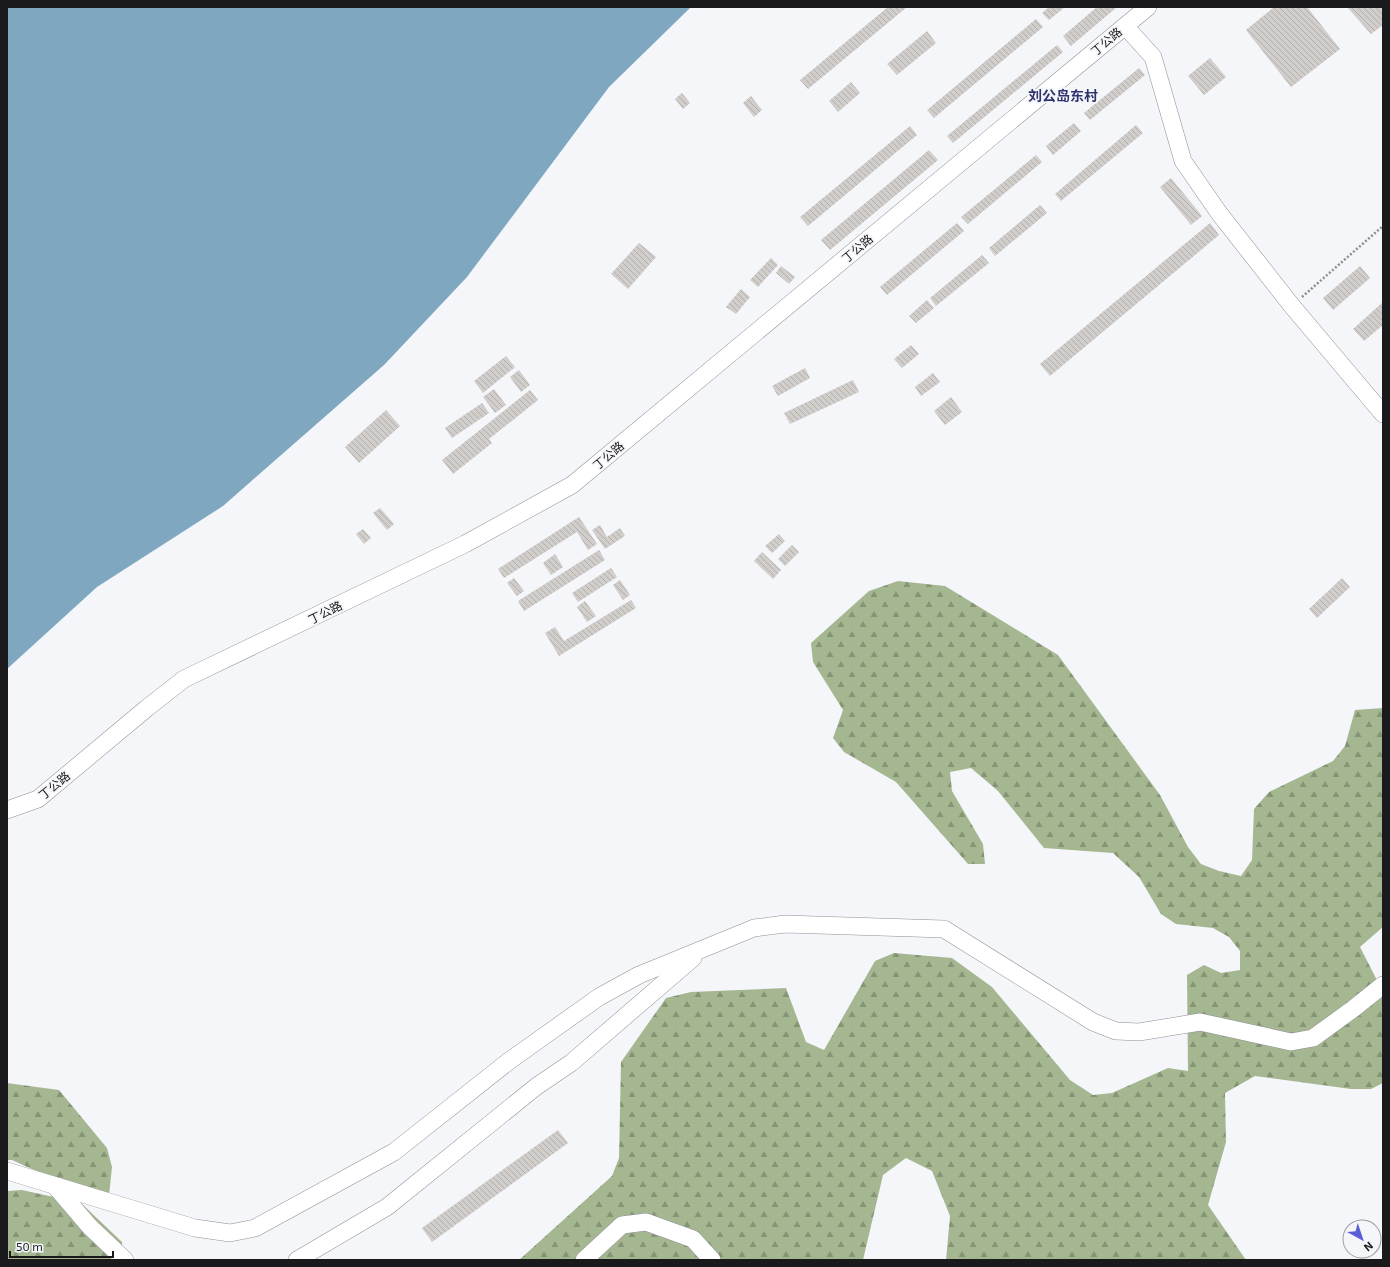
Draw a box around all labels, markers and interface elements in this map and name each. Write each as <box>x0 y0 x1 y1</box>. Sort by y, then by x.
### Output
street label: 丁公路 <box>1088 24 1124 58</box>
district label: 刘公岛东村 <box>1028 87 1098 104</box>
street label: 丁公路 <box>839 231 875 265</box>
street label: 丁公路 <box>590 438 626 472</box>
street label: 丁公路 <box>306 598 344 626</box>
street label: 丁公路 <box>36 768 72 802</box>
north arrow <box>1342 1219 1382 1259</box>
scale bar <box>10 1233 113 1259</box>
text: 50 m <box>16 1239 43 1253</box>
text: N <box>1361 1240 1376 1255</box>

